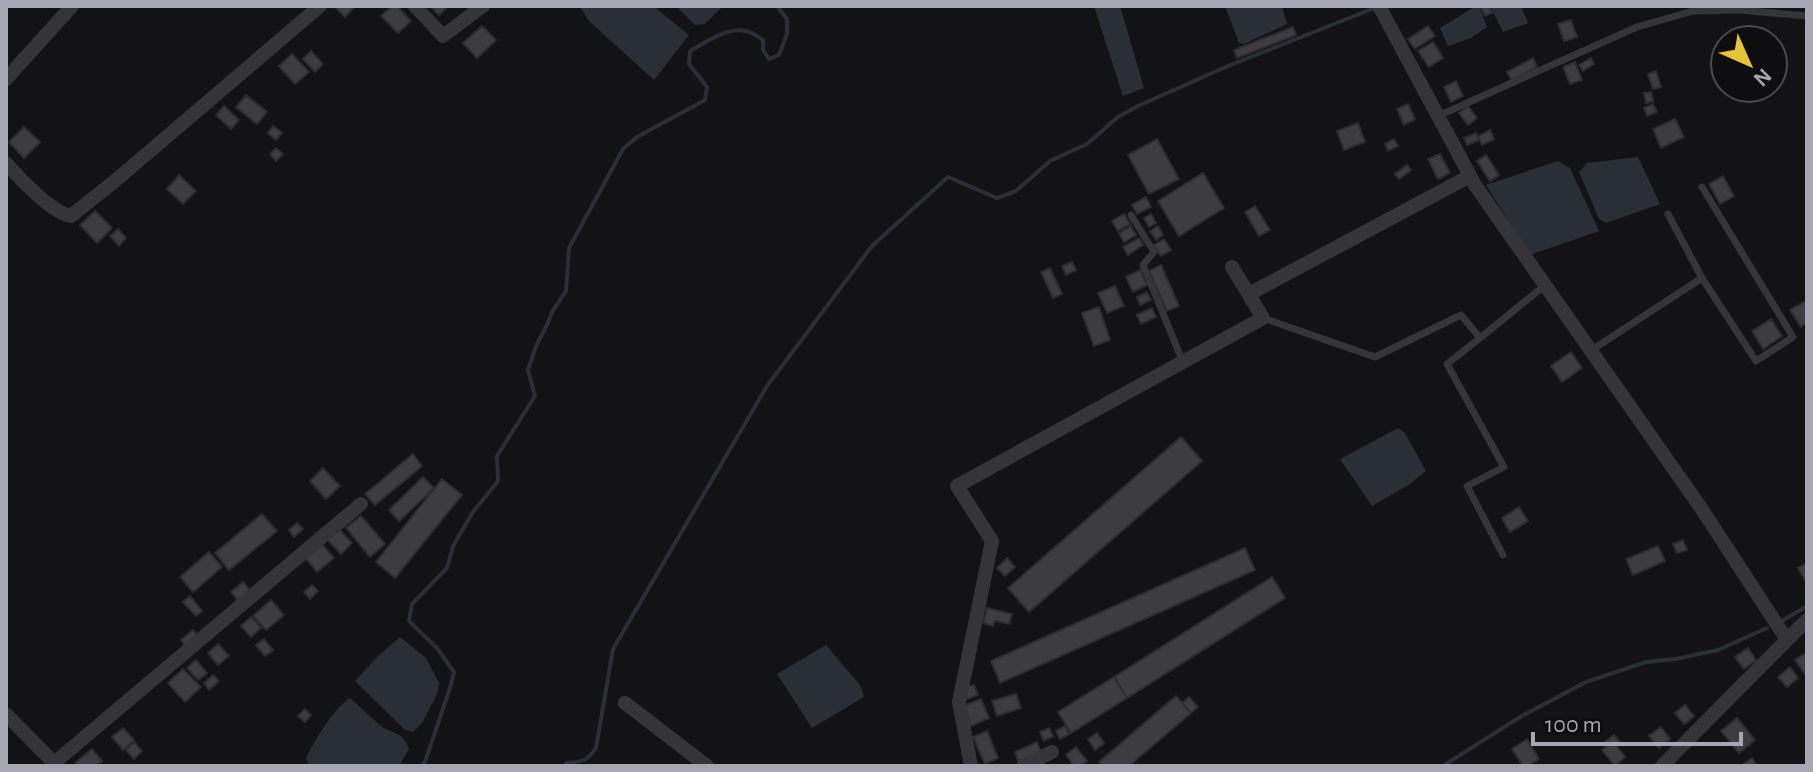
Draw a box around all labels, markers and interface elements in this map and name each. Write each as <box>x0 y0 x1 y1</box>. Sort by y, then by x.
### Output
north arrow <box>1709 24 1789 104</box>
text: N <box>1749 64 1776 91</box>
scale bar <box>1533 696 1741 746</box>
text: 100 m <box>1545 713 1602 737</box>

